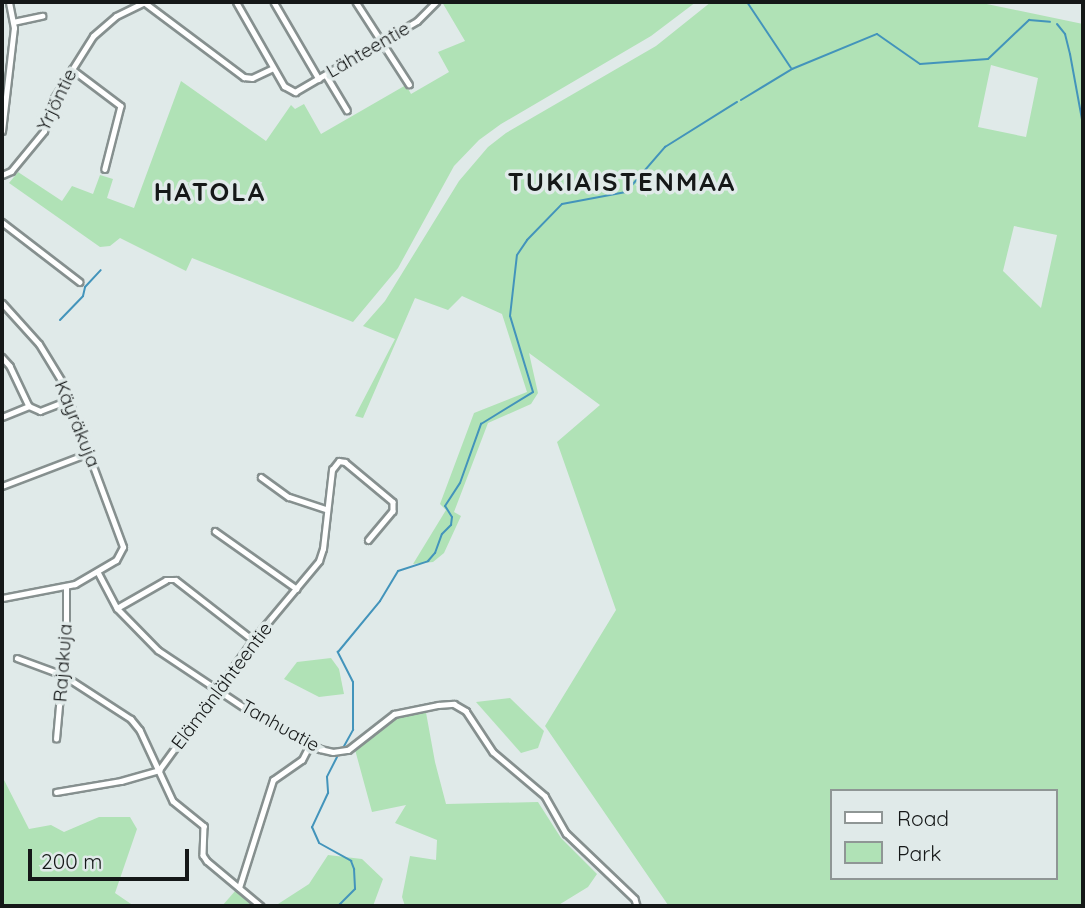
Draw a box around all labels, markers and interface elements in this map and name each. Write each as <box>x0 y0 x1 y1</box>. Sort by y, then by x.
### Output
street label: Lähteentie <box>322 17 414 83</box>
street label: Yrjöntie <box>32 65 82 135</box>
district label: TUKIAISTENMAA <box>509 166 735 198</box>
district label: HATOLA <box>154 176 266 208</box>
street label: Käyräkuja <box>49 377 105 471</box>
street label: Elämänlähteentie <box>167 618 277 754</box>
street label: Rajakuja <box>49 623 77 703</box>
street label: Tanhuatie <box>237 695 323 757</box>
legend <box>830 789 1057 880</box>
text: Road <box>897 805 949 831</box>
scale bar <box>32 834 192 878</box>
text: Park <box>897 840 941 866</box>
text: 200 m <box>41 848 103 874</box>

